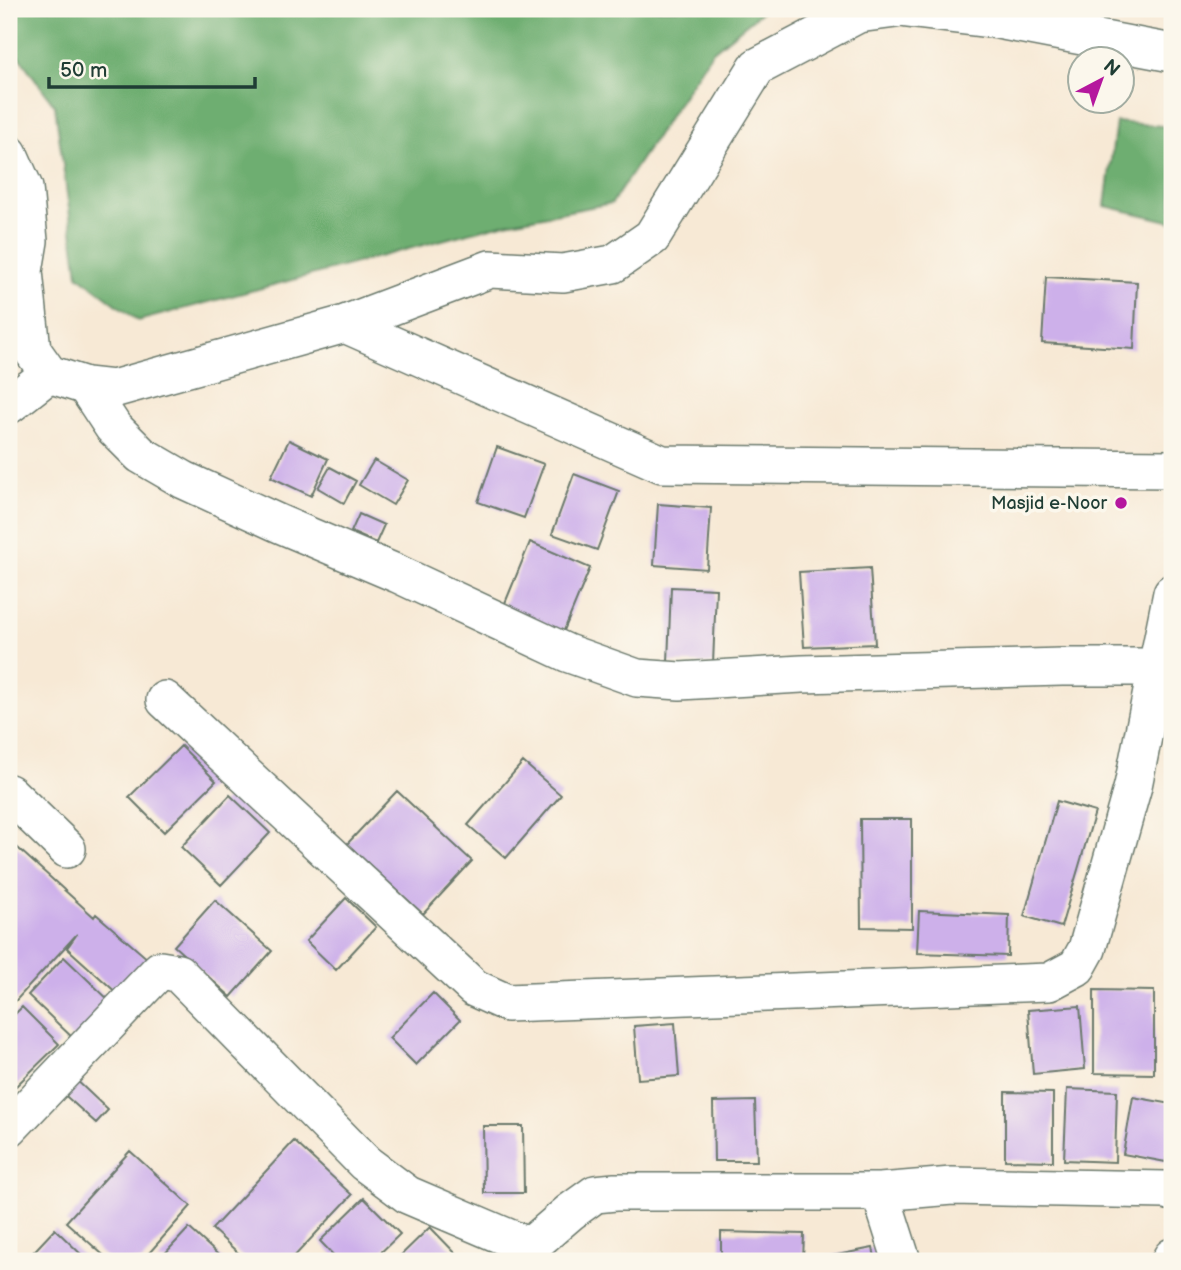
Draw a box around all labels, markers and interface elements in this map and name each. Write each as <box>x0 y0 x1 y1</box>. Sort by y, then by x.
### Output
scale bar <box>49 46 256 90</box>
north arrow <box>1066 46 1136 116</box>
text: N <box>1098 55 1124 82</box>
text: 50 m <box>60 58 107 83</box>
place label: Masjid e-Noor <box>991 493 1108 514</box>
marker: Masjid e-Noor <box>1113 495 1129 511</box>

